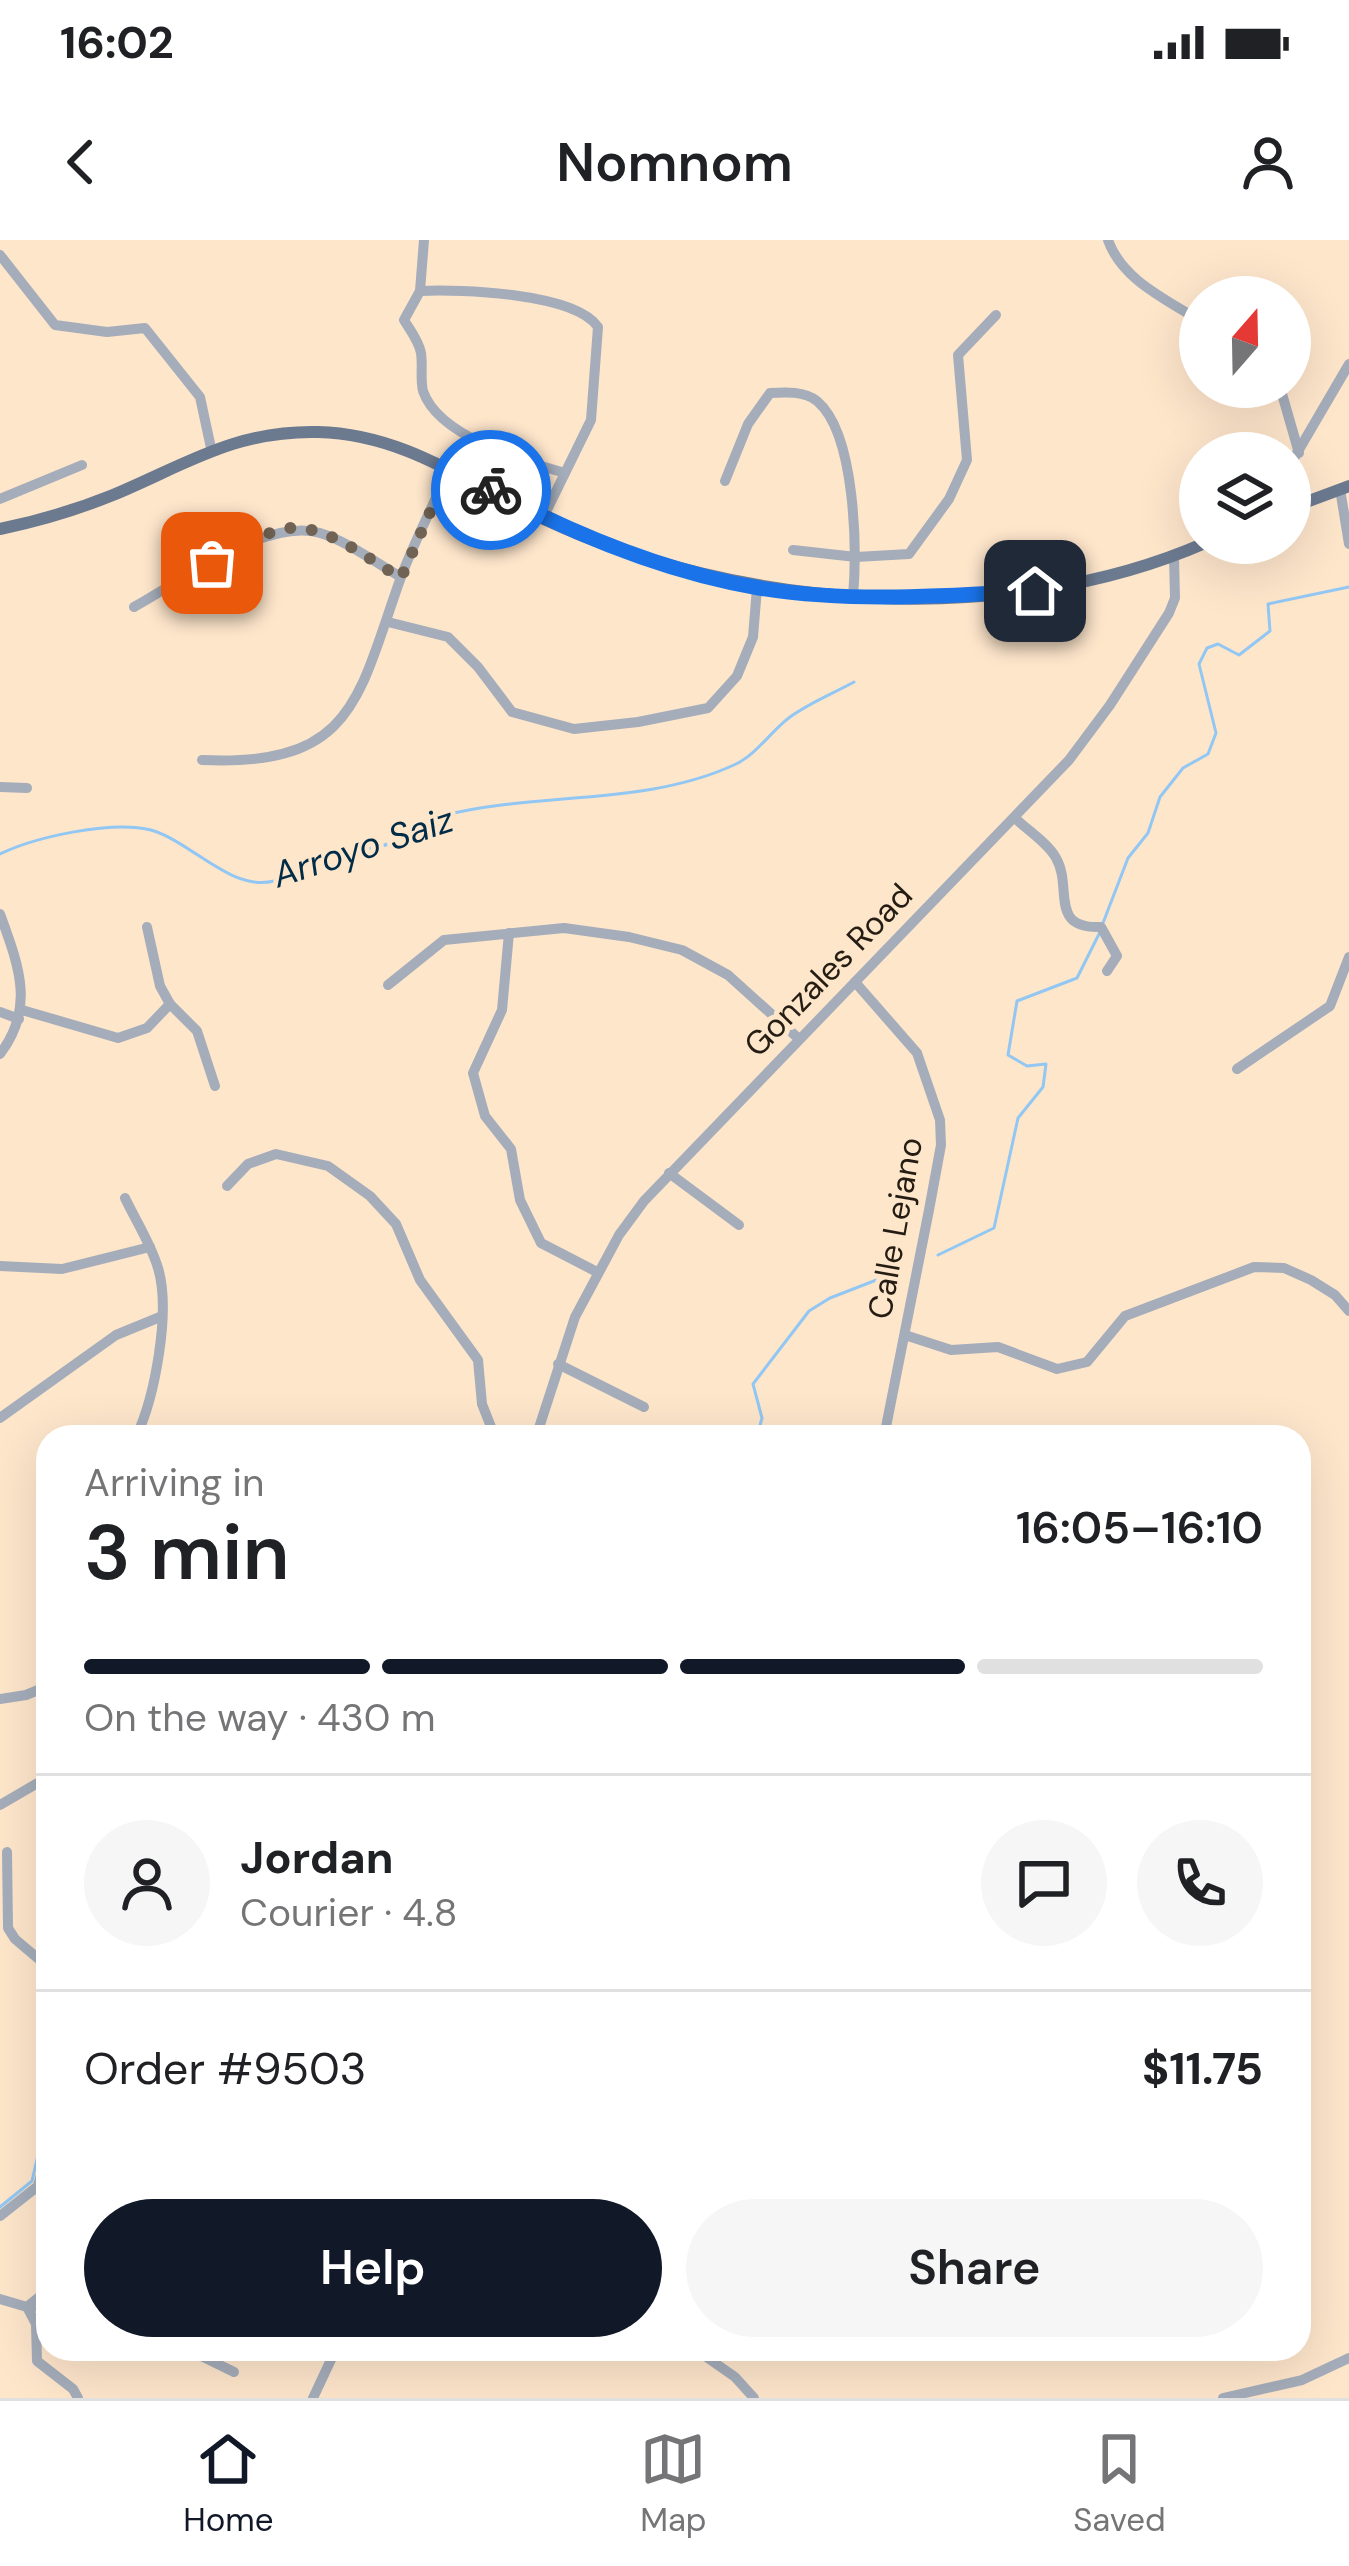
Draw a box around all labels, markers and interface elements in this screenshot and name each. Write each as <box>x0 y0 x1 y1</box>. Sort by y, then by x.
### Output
text: 16:02 <box>60 13 174 72</box>
text: Nomnom <box>556 127 793 198</box>
icon: back <box>48 129 114 195</box>
icon: person <box>1235 129 1301 195</box>
north arrow <box>1179 276 1311 408</box>
map controls <box>1179 276 1311 564</box>
courier <box>431 430 551 550</box>
button: layers <box>1179 432 1311 564</box>
icon: bike <box>458 457 524 523</box>
pin <box>161 512 263 614</box>
icon: bag <box>179 530 245 596</box>
pin <box>984 540 1086 642</box>
icon: home <box>1002 558 1068 624</box>
water label: Arroyo Saiz <box>266 796 460 899</box>
street label: Gonzales Road <box>734 874 922 1066</box>
street label: Calle Lejano <box>858 1134 932 1322</box>
text: Arriving in <box>84 1457 264 1508</box>
text: 16:05–16:10 <box>1016 1498 1263 1557</box>
text: 3 min <box>84 1502 290 1603</box>
text: On the way · 430 m <box>84 1692 436 1743</box>
button: person <box>84 1820 210 1946</box>
button: chat <box>981 1820 1107 1946</box>
button: phone <box>1137 1820 1263 1946</box>
text: Jordan <box>240 1828 393 1887</box>
text: Courier · 4.8 <box>240 1887 457 1938</box>
text: Order #9503 <box>84 2039 366 2098</box>
text: $11.75 <box>1142 2039 1263 2098</box>
button: Help <box>84 2199 662 2337</box>
button: Share <box>686 2199 1263 2337</box>
tab: Home <box>183 2426 274 2541</box>
tab: Map <box>640 2426 707 2541</box>
tab: Saved <box>1073 2426 1166 2541</box>

